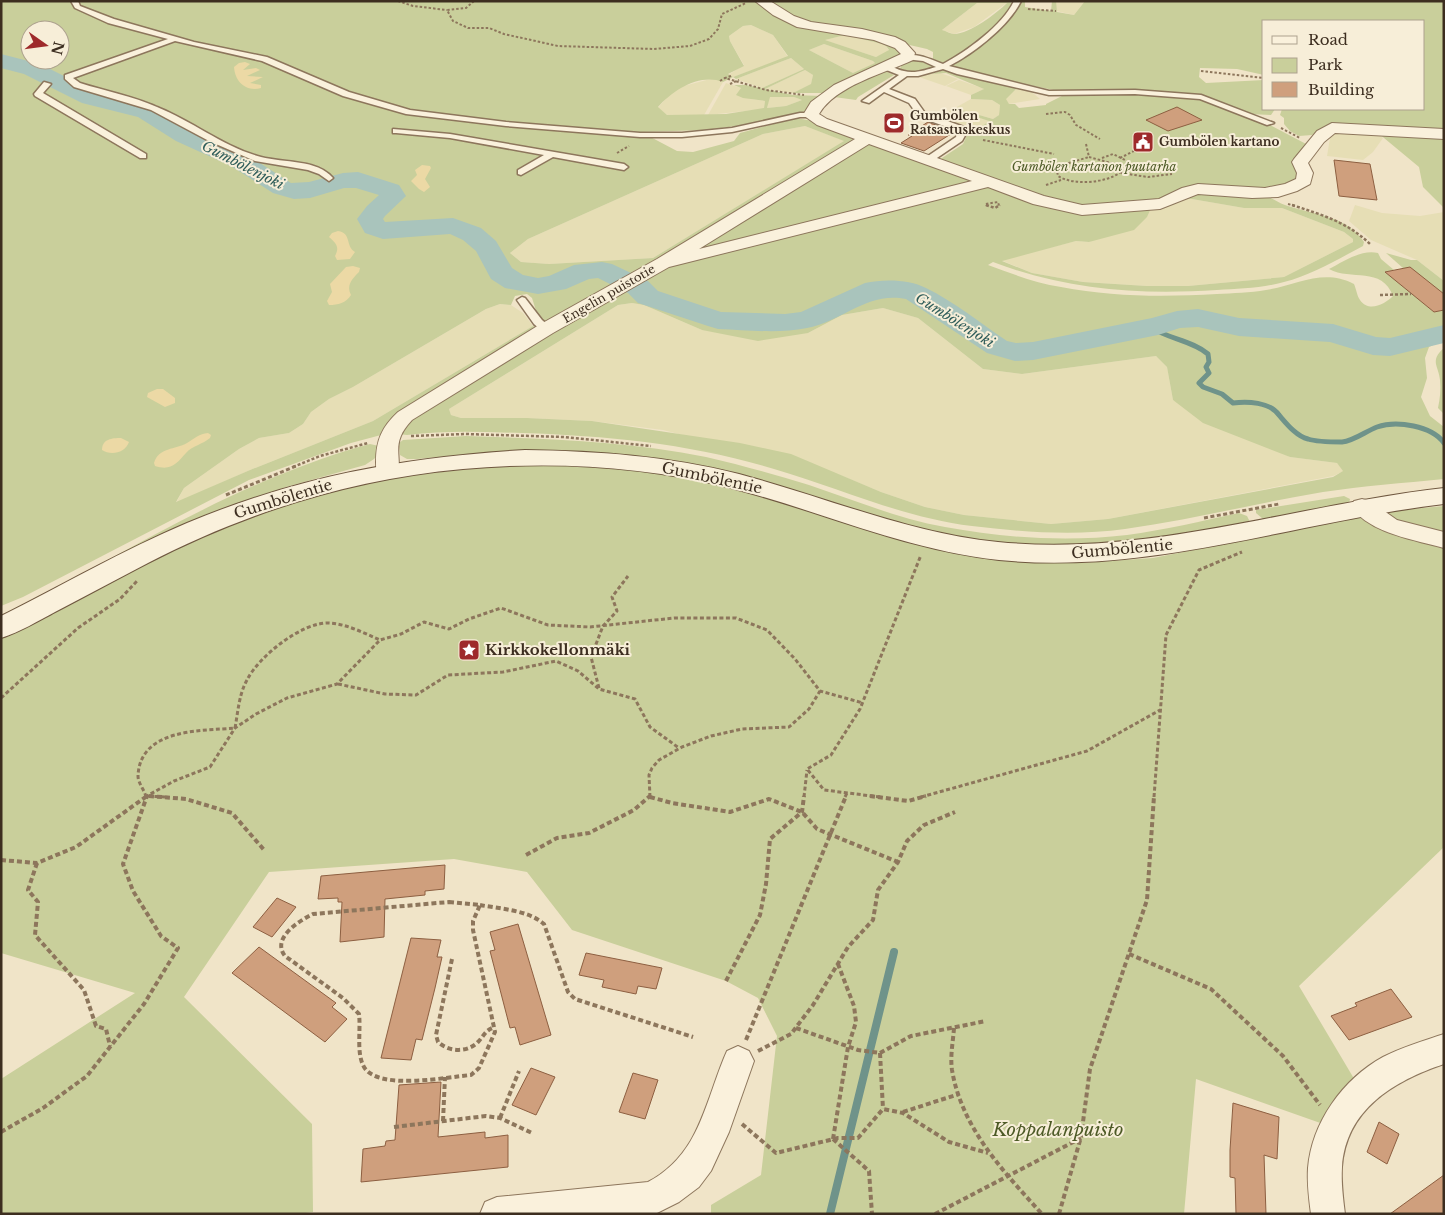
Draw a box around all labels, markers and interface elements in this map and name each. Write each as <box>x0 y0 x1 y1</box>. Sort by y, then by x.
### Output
north arrow <box>20 20 70 70</box>
legend <box>1262 20 1425 110</box>
text: Road <box>1308 30 1348 49</box>
text: N <box>47 40 68 57</box>
text: Park <box>1308 55 1344 74</box>
text: Building <box>1308 80 1375 99</box>
place label: Gumbölen Ratsastuskeskus <box>910 108 1011 137</box>
sports icon: Gumbölen Ratsastuskeskus <box>882 111 906 135</box>
public building icon: Gumbölen kartano <box>1131 130 1155 154</box>
place label: Gumbölen kartano <box>1159 134 1280 149</box>
water label: Gumbölenjoki <box>199 137 287 193</box>
park label: Gumbölen kartanon puutarha <box>1012 159 1177 174</box>
street label: Engelin puistotie <box>560 261 658 326</box>
water label: Gumbölenjoki <box>912 289 998 351</box>
street label: Gumbölentie <box>660 458 764 497</box>
street label: Gumbölentie <box>231 475 334 523</box>
street label: Gumbölentie <box>1070 535 1174 562</box>
place icon: Kirkkokellonmäki <box>457 638 481 662</box>
place label: Kirkkokellonmäki <box>485 640 631 659</box>
park label: Koppalanpuisto <box>991 1119 1124 1141</box>

